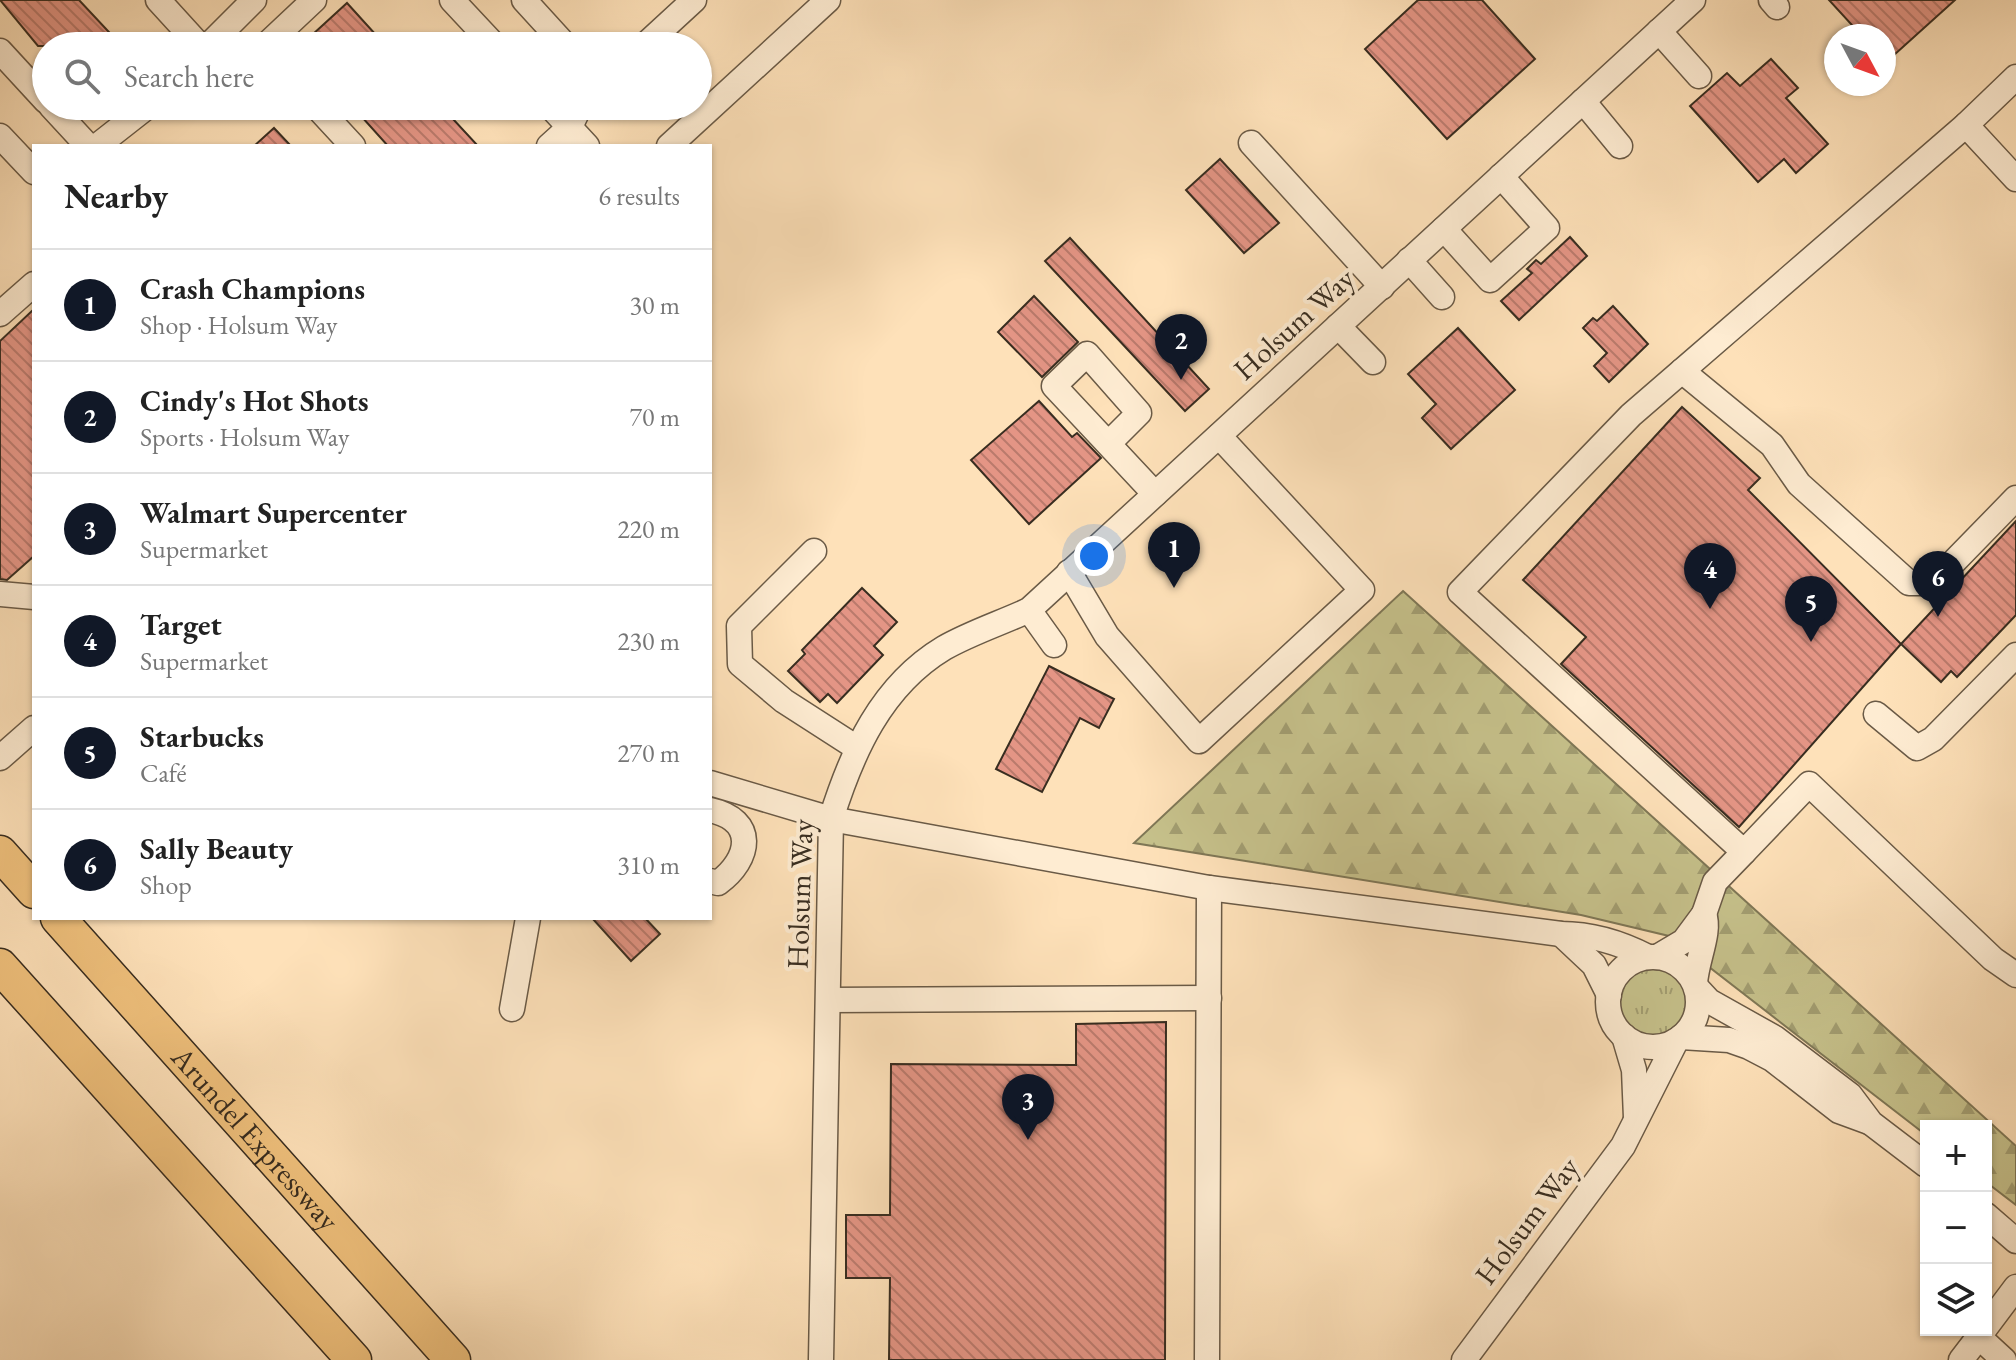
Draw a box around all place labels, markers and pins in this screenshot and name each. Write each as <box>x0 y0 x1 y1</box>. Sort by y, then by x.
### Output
pin: 2 <box>1155 314 1207 380</box>
pin: 1 <box>1148 522 1200 588</box>
pin: 4 <box>1684 543 1736 609</box>
pin: 6 <box>1912 551 1964 617</box>
pin: 5 <box>1785 576 1837 642</box>
pin: 3 <box>1002 1074 1054 1140</box>

